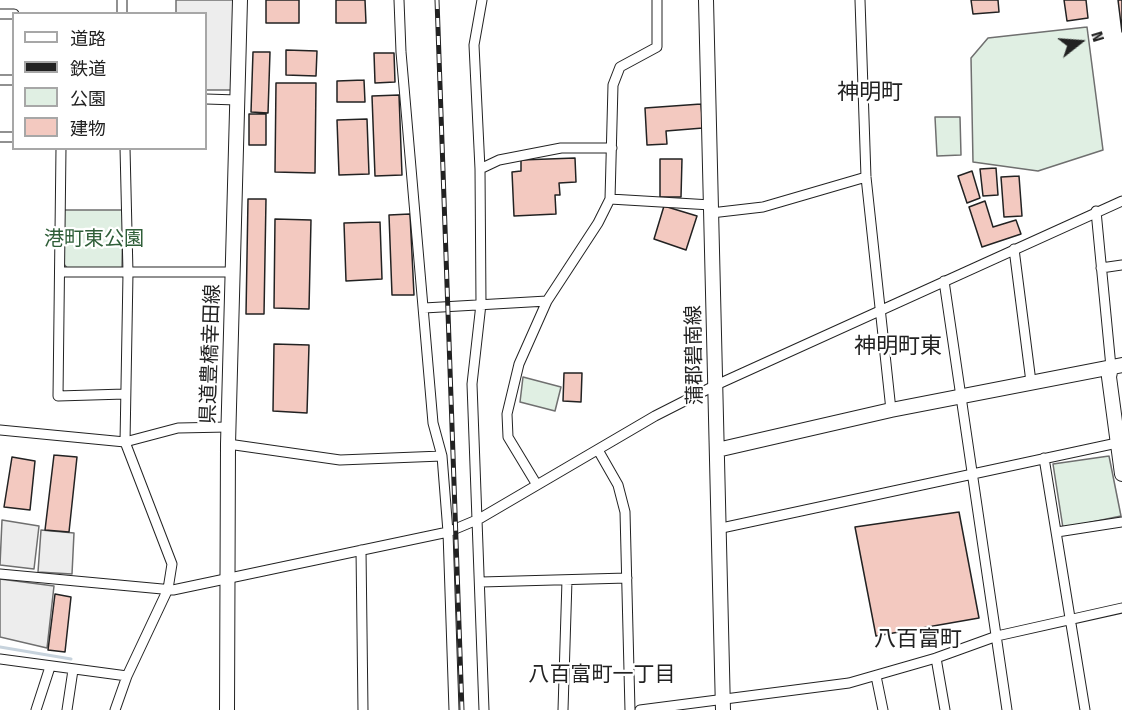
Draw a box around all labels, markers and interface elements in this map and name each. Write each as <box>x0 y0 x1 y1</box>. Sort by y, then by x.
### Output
legend <box>12 12 207 150</box>
north arrow <box>1050 12 1110 72</box>
text: 道路 <box>70 28 106 50</box>
text: N <box>1087 29 1108 44</box>
text: 鉄道 <box>70 58 106 80</box>
district label: 神明町 <box>837 80 903 106</box>
text: 公園 <box>70 88 106 110</box>
text: 建物 <box>70 118 106 140</box>
park label: 港町東公園 <box>44 227 144 251</box>
street label: 県道豊橋幸田線 <box>197 284 225 424</box>
street label: 蒲郡碧南線 <box>682 305 708 405</box>
district label: 神明町東 <box>854 334 942 360</box>
district label: 八百富町 <box>874 627 962 653</box>
district label: 八百富町一丁目 <box>529 662 675 688</box>

